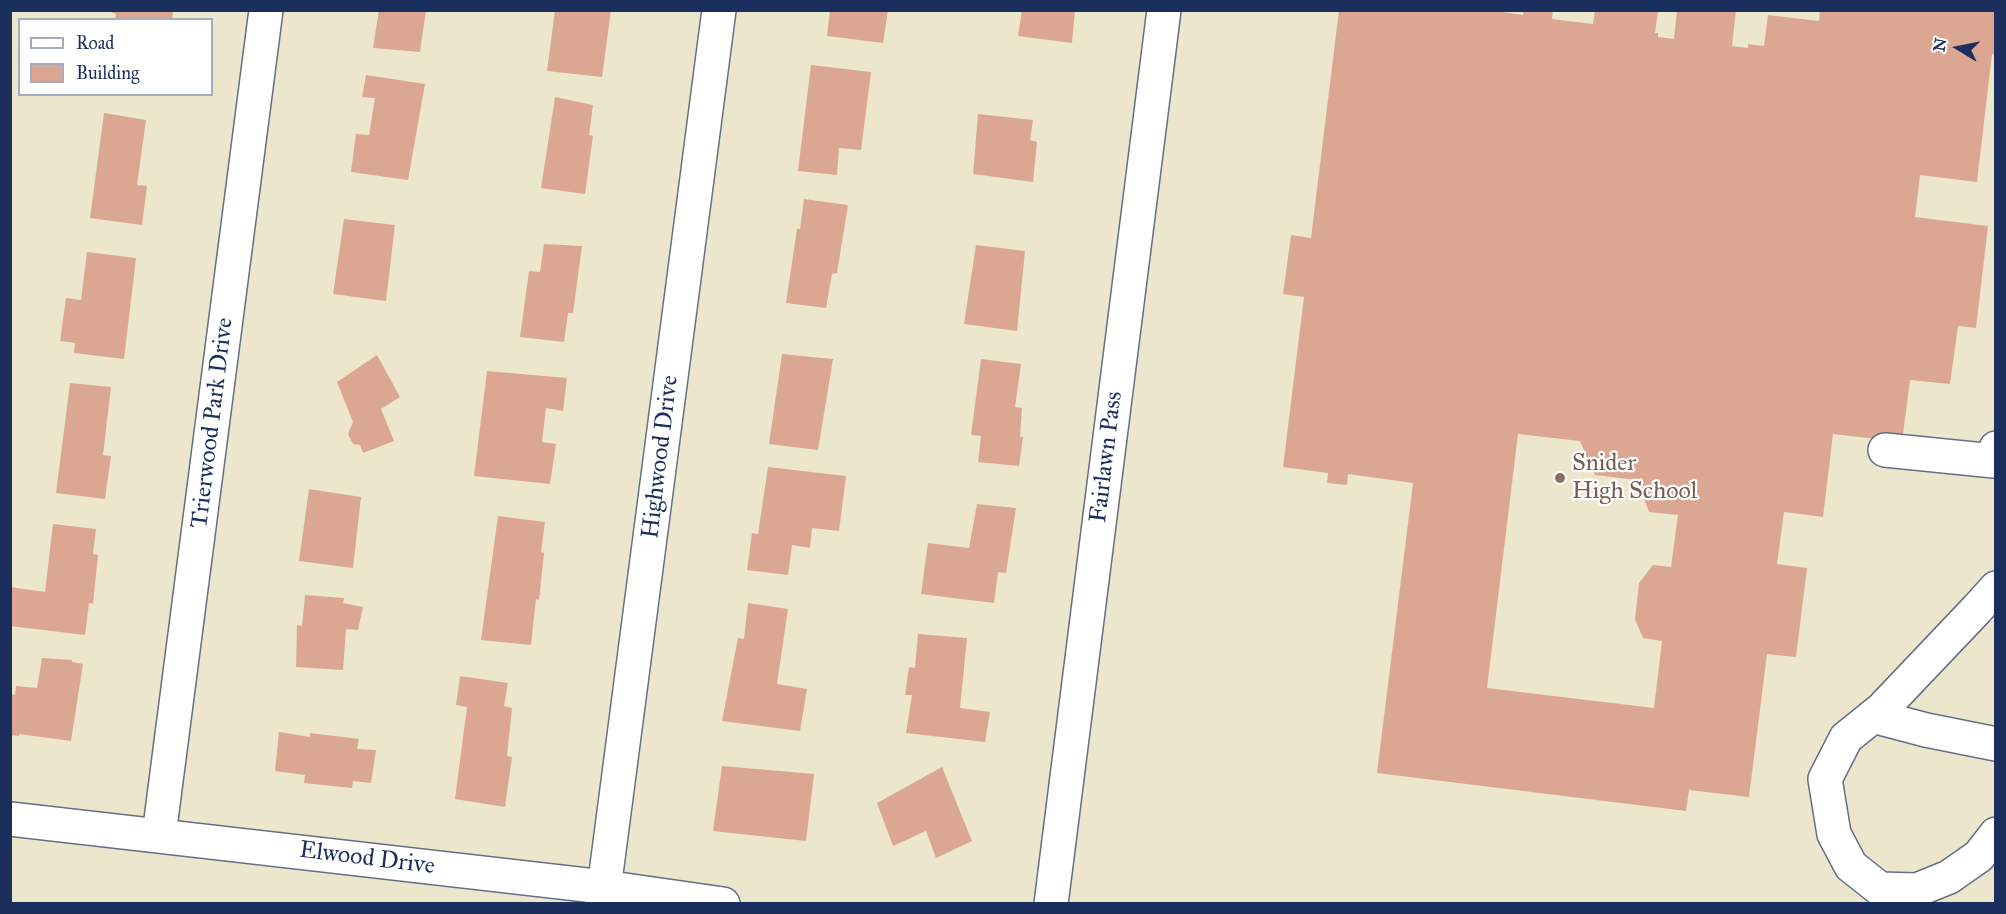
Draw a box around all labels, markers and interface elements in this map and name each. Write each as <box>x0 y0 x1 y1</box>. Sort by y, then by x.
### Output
legend <box>18 18 213 96</box>
north arrow <box>1928 18 1988 78</box>
text: Road <box>76 32 114 54</box>
text: N <box>1929 36 1950 53</box>
text: Building <box>76 62 139 84</box>
street label: Trierwood Park Drive <box>186 316 240 530</box>
street label: Highwood Drive <box>637 374 685 540</box>
street label: Fairlawn Pass <box>1085 390 1129 524</box>
place label: Snider High School <box>1572 450 1697 506</box>
marker: Snider High School <box>1553 471 1567 485</box>
street label: Elwood Drive <box>298 836 436 882</box>

